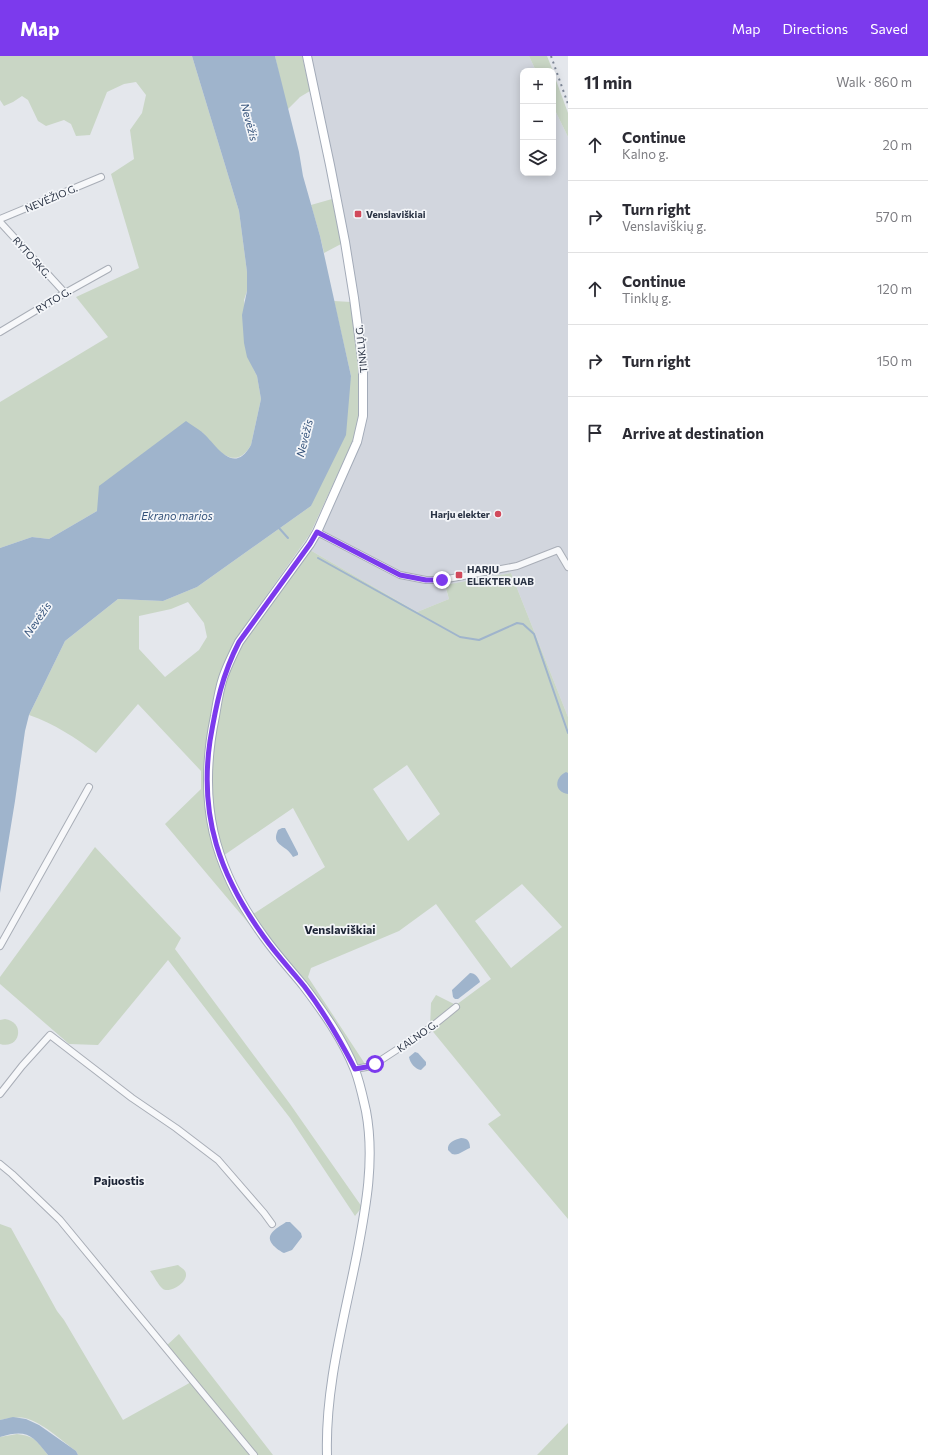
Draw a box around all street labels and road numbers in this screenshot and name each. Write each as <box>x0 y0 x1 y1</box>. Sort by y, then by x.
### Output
street label: NEVĖŽIO G. <box>23 182 79 214</box>
street label: RYTO SKG. <box>10 234 54 280</box>
street label: RYTO G. <box>33 285 73 315</box>
street label: TINKLŲ G. <box>353 325 369 373</box>
street label: KALNO G. <box>394 1018 440 1054</box>

